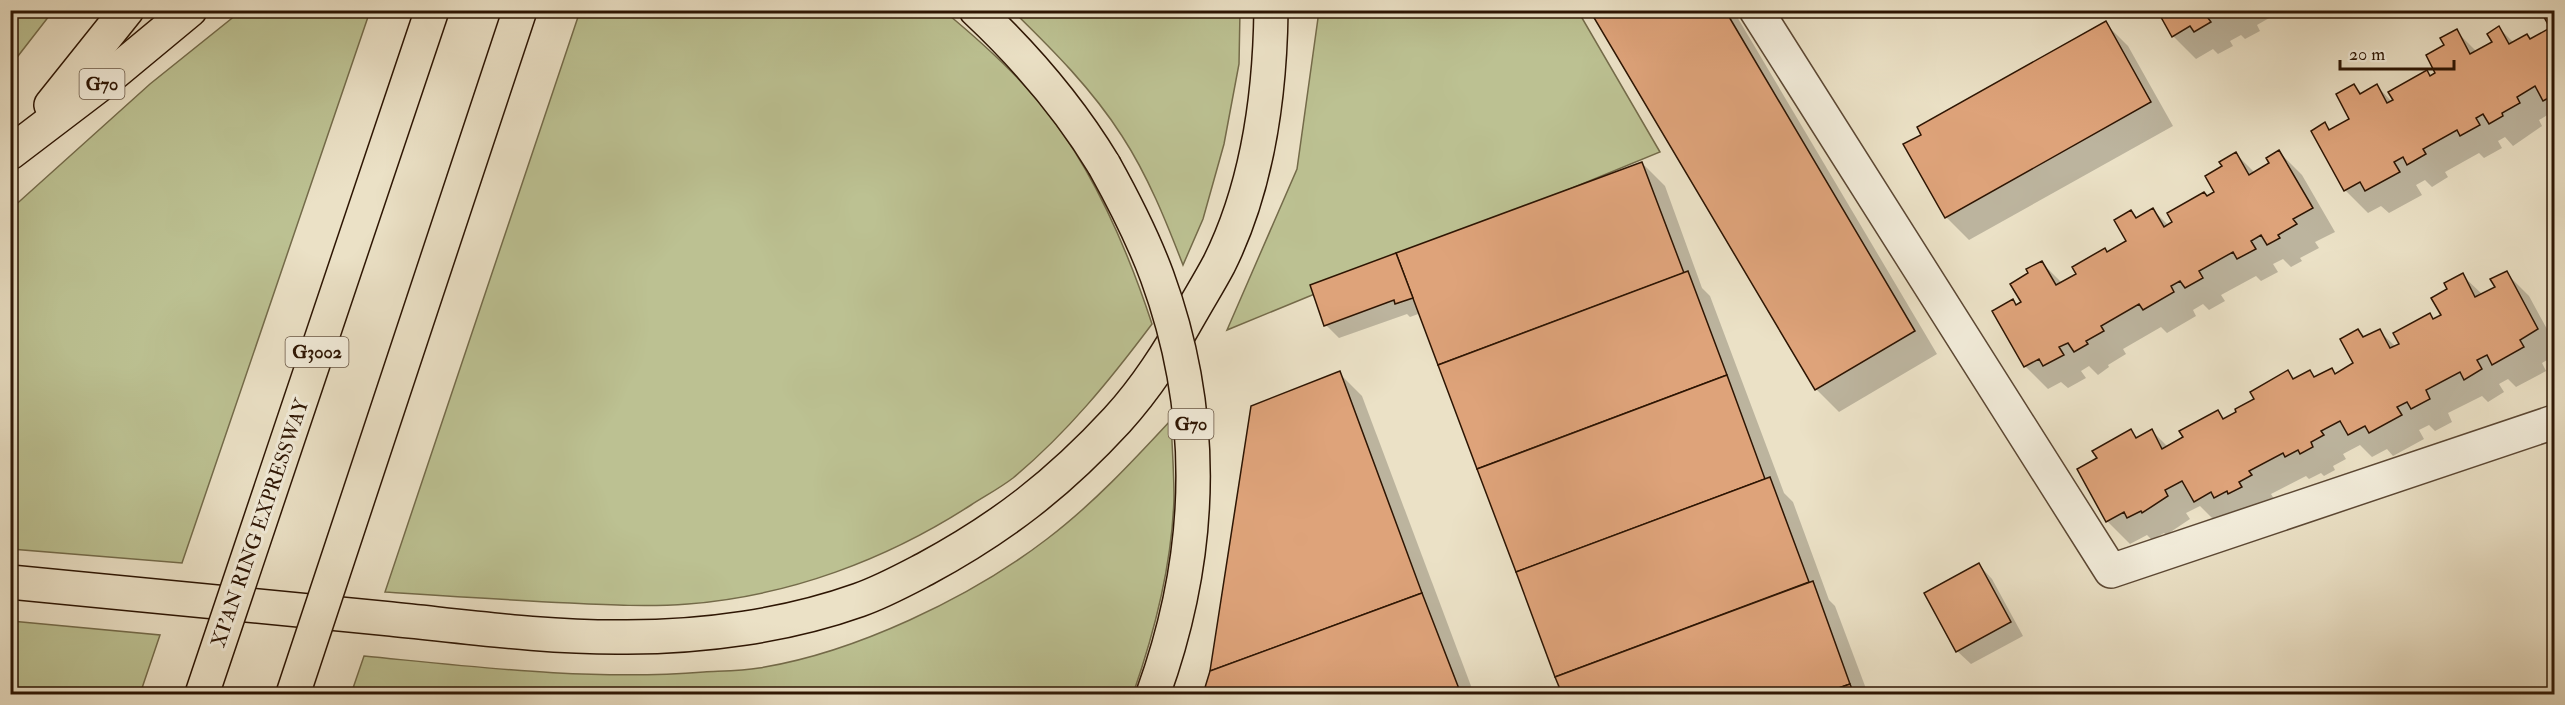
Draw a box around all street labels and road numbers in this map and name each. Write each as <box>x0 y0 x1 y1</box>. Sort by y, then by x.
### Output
road number: G70 <box>80 69 124 99</box>
road number: G3002 <box>286 337 348 367</box>
street label: XI'AN RING EXPRESSWAY <box>206 394 315 651</box>
road number: G70 <box>1168 409 1214 439</box>

